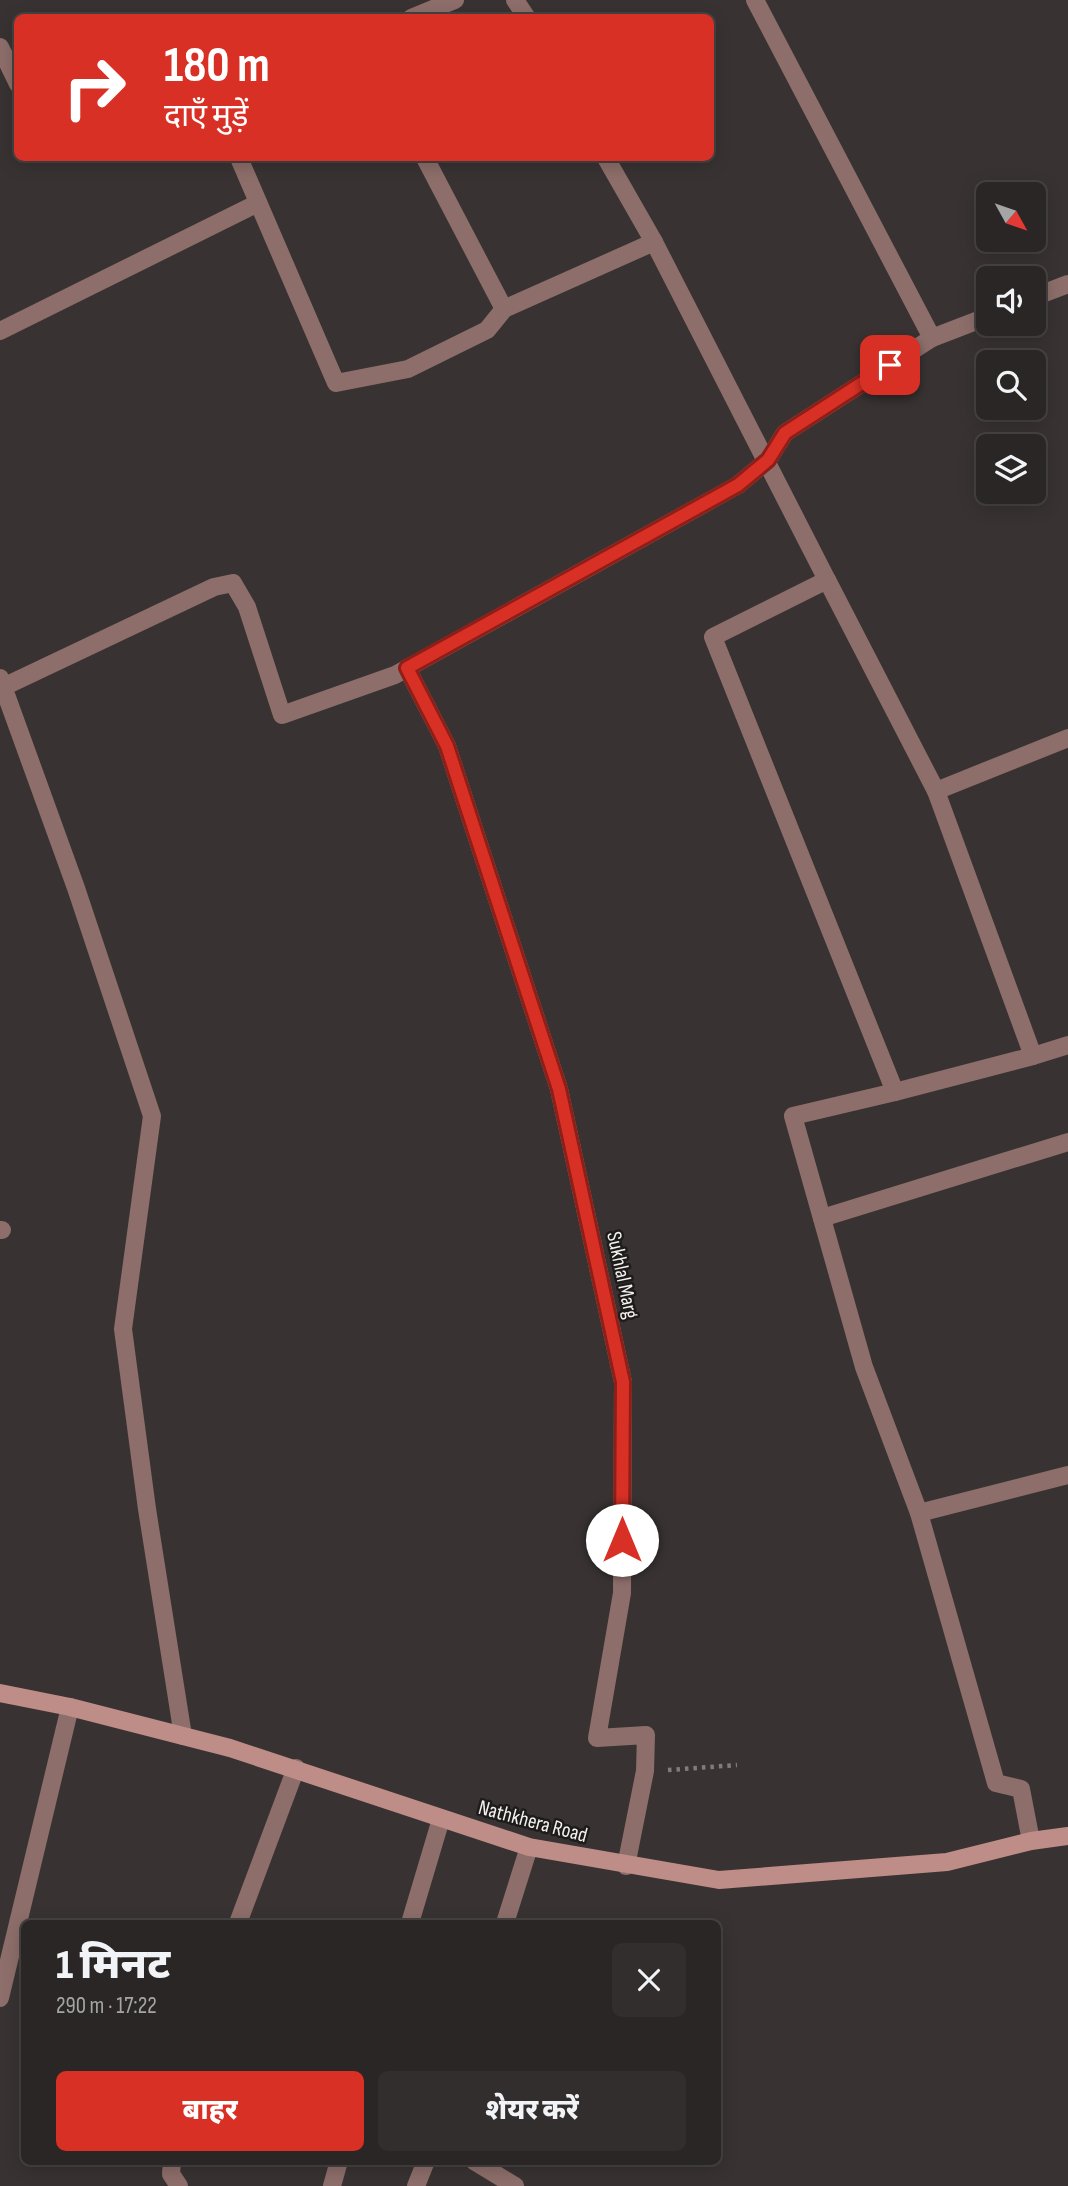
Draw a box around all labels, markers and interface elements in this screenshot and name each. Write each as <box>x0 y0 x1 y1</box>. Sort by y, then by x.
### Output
text: 180 m <box>164 37 270 96</box>
icon: right <box>49 42 140 133</box>
text: दाएँ मुड़ें <box>164 97 248 136</box>
north arrow <box>976 182 1046 252</box>
map controls <box>976 182 1046 504</box>
button: sound <box>976 266 1046 336</box>
pin <box>860 335 920 395</box>
icon: arrive <box>871 346 909 384</box>
button: search <box>976 350 1046 420</box>
button: layers <box>976 434 1046 504</box>
street label: Sukhlal Marg <box>601 1229 644 1321</box>
position arrow <box>585 1503 659 1577</box>
street label: Nathkhera Road <box>476 1795 590 1848</box>
text: 1 मिनट <box>56 1940 170 1991</box>
button: close <box>612 1943 686 2017</box>
text: 290 m · 17:22 <box>56 1992 157 2020</box>
button: बाहर <box>56 2071 364 2151</box>
button: शेयर करें <box>378 2071 686 2151</box>

